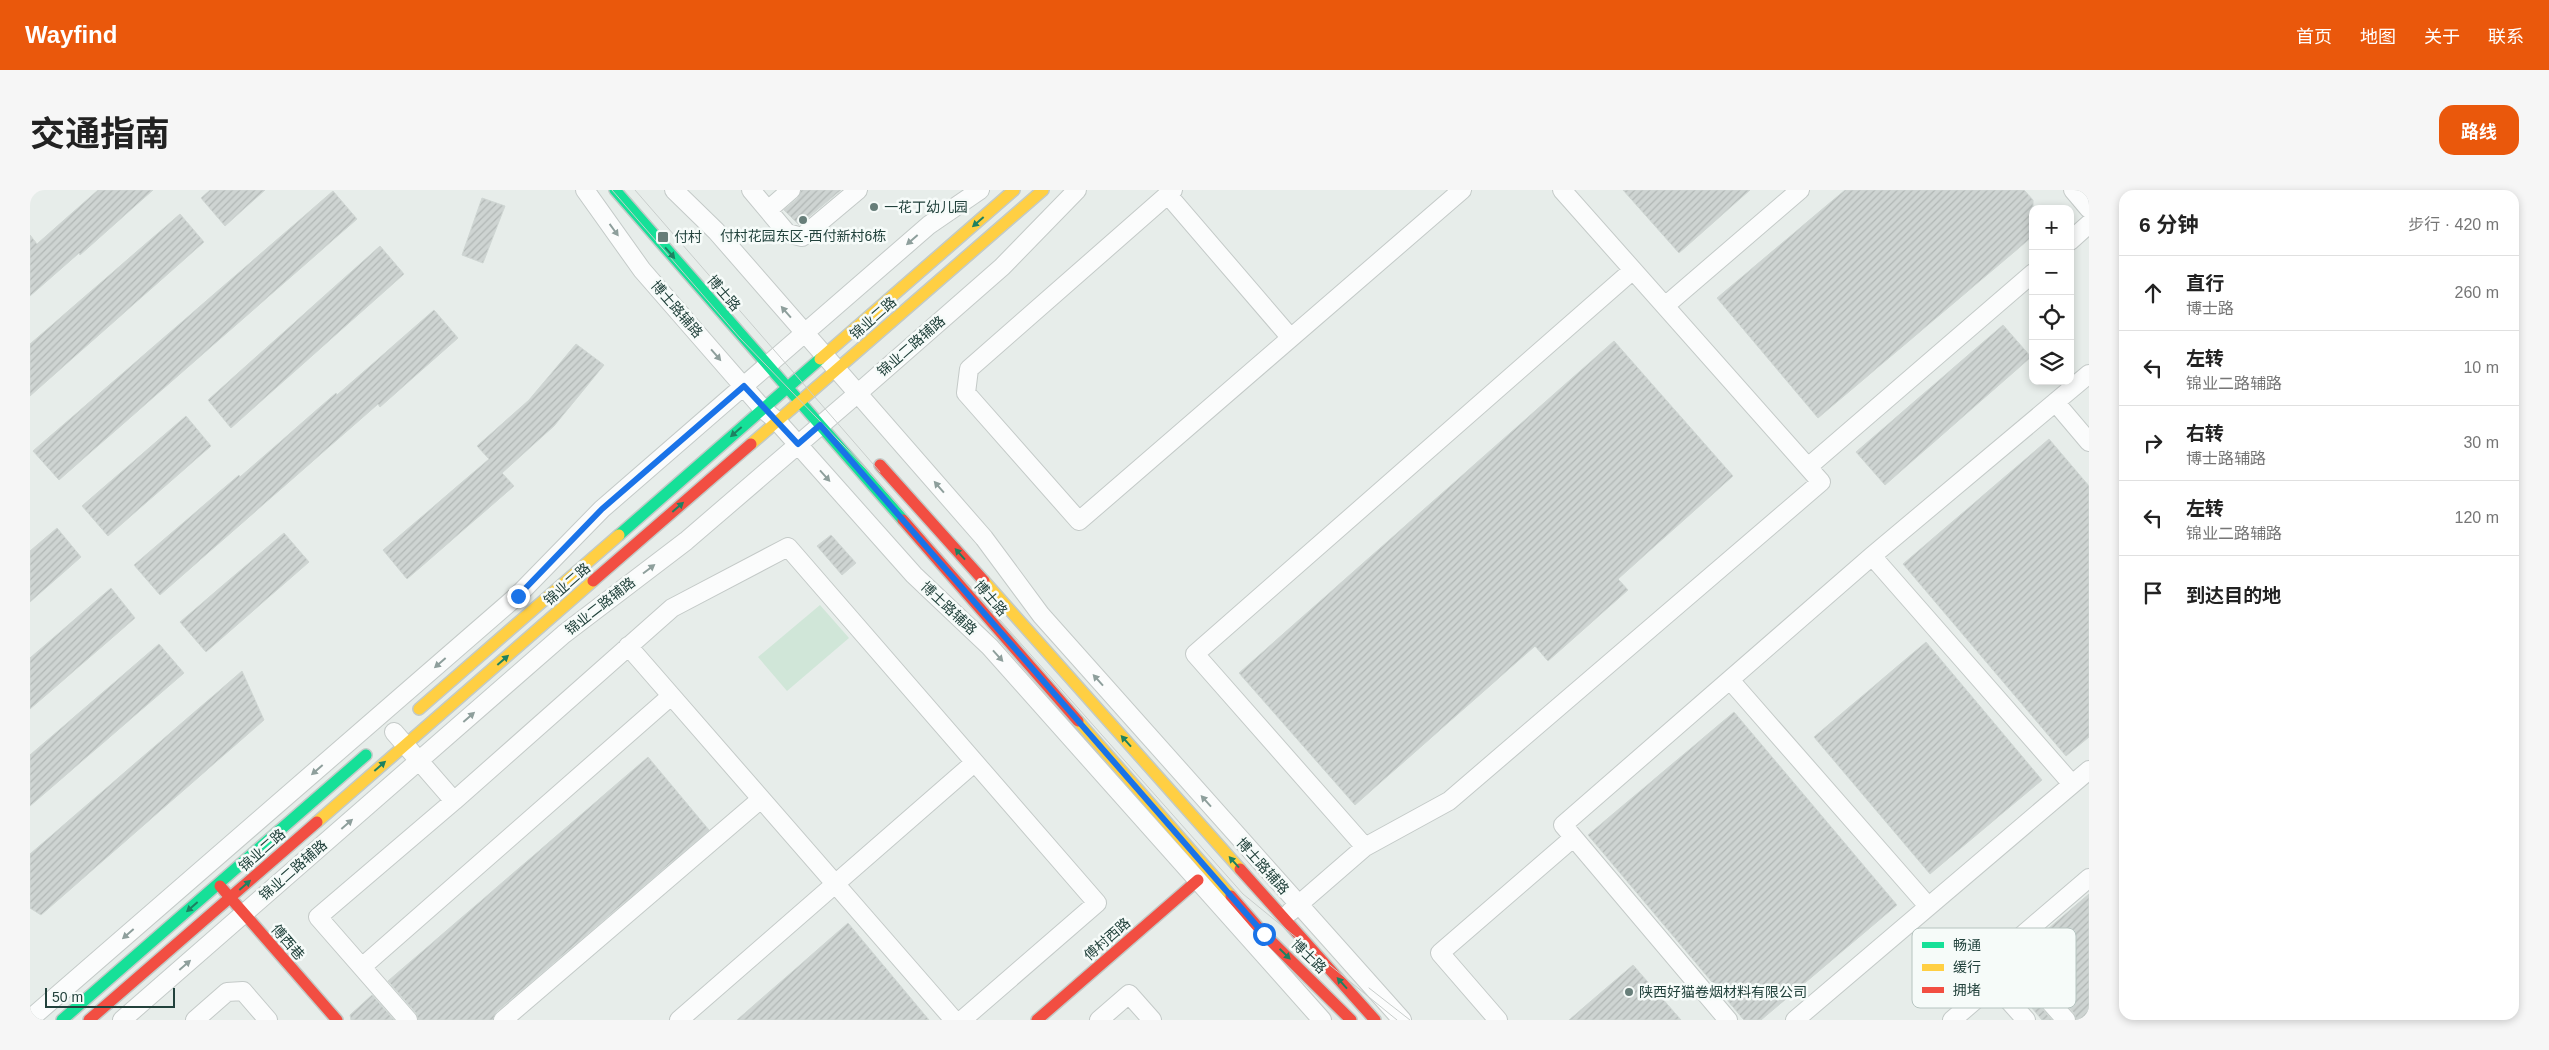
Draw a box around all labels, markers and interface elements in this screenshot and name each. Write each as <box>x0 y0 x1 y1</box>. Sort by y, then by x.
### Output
text: Wayfind <box>25 21 117 48</box>
text: 首页 <box>2296 27 2332 47</box>
text: 地图 <box>2360 27 2396 47</box>
text: 关于 <box>2424 27 2460 47</box>
text: 联系 <box>2488 27 2524 47</box>
button: 路线 <box>2439 105 2519 155</box>
text: 交通指南 <box>30 114 170 153</box>
place label: 一花丁幼儿园 <box>884 199 968 215</box>
marker: 一花丁幼儿园 <box>868 201 880 213</box>
map controls <box>2029 205 2074 385</box>
button: + <box>2029 205 2074 250</box>
text: 6 分钟 <box>2139 213 2199 236</box>
marker: 付村花园东区-西付新村6栋 <box>797 214 809 226</box>
one-way arrow <box>972 216 984 228</box>
text: 步行 · 420 m <box>2408 216 2499 233</box>
one-way arrow <box>608 223 618 236</box>
place label: 付村花园东区-西付新村6栋 <box>720 228 886 244</box>
place label: 付村 <box>674 229 702 245</box>
marker: 付村 <box>656 230 670 244</box>
one-way arrow <box>906 234 919 245</box>
one-way arrow <box>664 247 676 259</box>
button: − <box>2029 250 2074 295</box>
street label: 博士路 <box>704 272 744 314</box>
text: 直行 <box>2186 273 2224 294</box>
street label: 博士路辅路 <box>648 277 706 341</box>
icon: ahead <box>2139 279 2167 307</box>
text: 260 m <box>2455 284 2499 301</box>
street label: 锦业二路 <box>847 294 899 342</box>
button: locate <box>2029 295 2074 340</box>
text: 博士路 <box>2186 300 2234 317</box>
one-way arrow <box>780 307 792 319</box>
street label: 锦业二路辅路 <box>874 312 948 380</box>
button: layers <box>2029 340 2074 385</box>
text: 左转 <box>2186 348 2224 369</box>
one-way arrow <box>711 349 722 362</box>
icon: left <box>2139 354 2167 382</box>
text: 10 m <box>2463 359 2499 376</box>
text: 锦业二路辅路 <box>2186 375 2282 392</box>
text: 右转 <box>2186 423 2224 444</box>
one-way arrow <box>731 426 743 438</box>
icon: right <box>2139 429 2167 457</box>
text: 30 m <box>2463 434 2499 451</box>
text: 博士路辅路 <box>2186 450 2266 467</box>
one-way arrow <box>819 469 831 481</box>
one-way arrow <box>934 481 945 494</box>
text: 左转 <box>2186 498 2224 519</box>
one-way arrow <box>672 501 684 513</box>
icon: left <box>2139 504 2167 532</box>
text: 120 m <box>2455 509 2499 526</box>
text: 锦业二路辅路 <box>2186 525 2282 542</box>
one-way arrow <box>954 549 966 561</box>
street label: 锦业二路 <box>541 560 593 608</box>
one-way arrow <box>642 564 655 575</box>
street label: 锦业二路辅路 <box>562 574 638 638</box>
street label: 博士路 <box>971 577 1011 619</box>
street label: 博士路辅路 <box>918 578 980 638</box>
icon: arrive <box>2139 579 2167 607</box>
route end <box>507 585 530 608</box>
text: 到达目的地 <box>2186 585 2281 606</box>
one-way arrow <box>992 649 1004 661</box>
one-way arrow <box>496 654 509 665</box>
one-way arrow <box>433 658 446 669</box>
one-way arrow <box>1093 674 1104 686</box>
one-way arrow <box>463 711 475 723</box>
one-way arrow <box>1120 735 1132 747</box>
one-way arrow <box>374 761 387 772</box>
one-way arrow <box>311 764 323 775</box>
one-way arrow <box>1200 796 1212 808</box>
one-way arrow <box>340 818 353 829</box>
street label: 锦业二路 <box>236 826 288 874</box>
street label: 博士路辅路 <box>1234 835 1292 897</box>
street label: 锦业二路辅路 <box>256 836 330 904</box>
one-way arrow <box>1228 857 1240 869</box>
one-way arrow <box>238 879 250 891</box>
one-way arrow <box>186 901 198 913</box>
street label: 傅村西路 <box>1081 915 1133 963</box>
street label: 傅西巷 <box>268 921 308 963</box>
route start <box>1253 923 1276 946</box>
one-way arrow <box>122 928 135 939</box>
legend <box>1912 928 2076 1008</box>
street label: 博士路 <box>1288 936 1330 976</box>
text: 畅通 <box>1953 937 1981 953</box>
one-way arrow <box>1279 948 1291 960</box>
one-way arrow <box>178 959 190 971</box>
text: 缓行 <box>1953 959 1981 975</box>
one-way arrow <box>1337 977 1348 990</box>
text: 拥堵 <box>1953 982 1981 998</box>
place label: 陕西好猫卷烟材料有限公司 <box>1639 984 1807 1000</box>
scale bar <box>45 985 175 1008</box>
marker: 陕西好猫卷烟材料有限公司 <box>1623 986 1635 998</box>
text: 50 m <box>52 989 83 1005</box>

